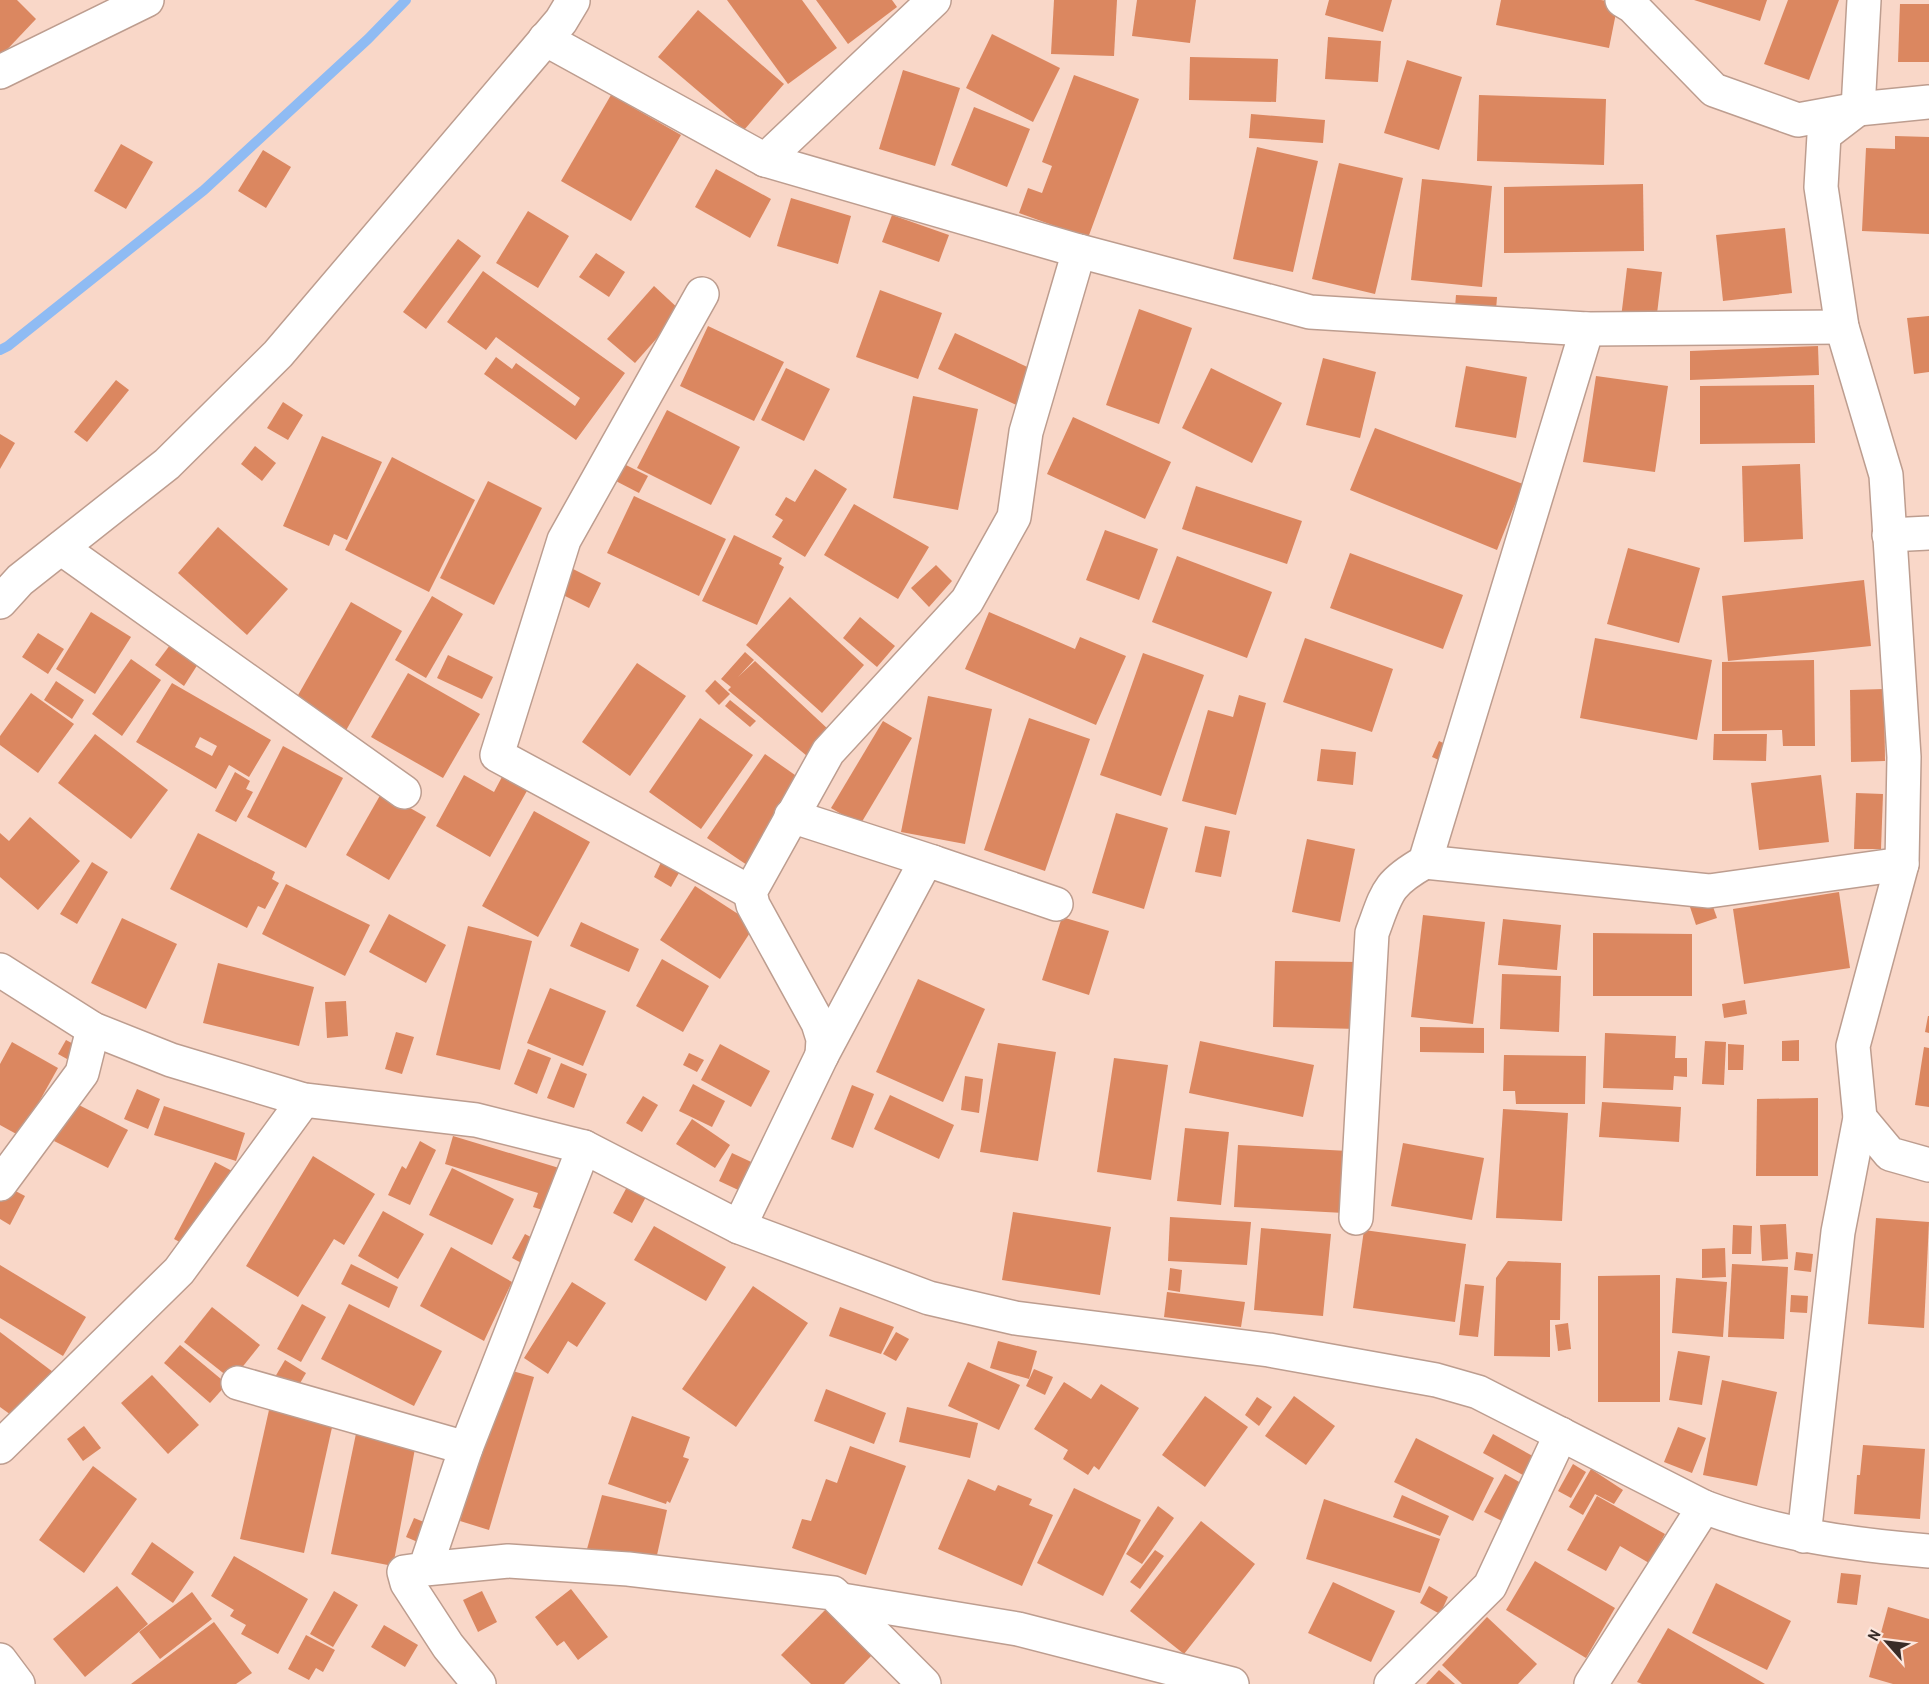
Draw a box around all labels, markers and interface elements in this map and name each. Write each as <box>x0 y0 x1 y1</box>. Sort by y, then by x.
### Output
north arrow <box>1857 1612 1917 1672</box>
text: N <box>1862 1626 1886 1644</box>

